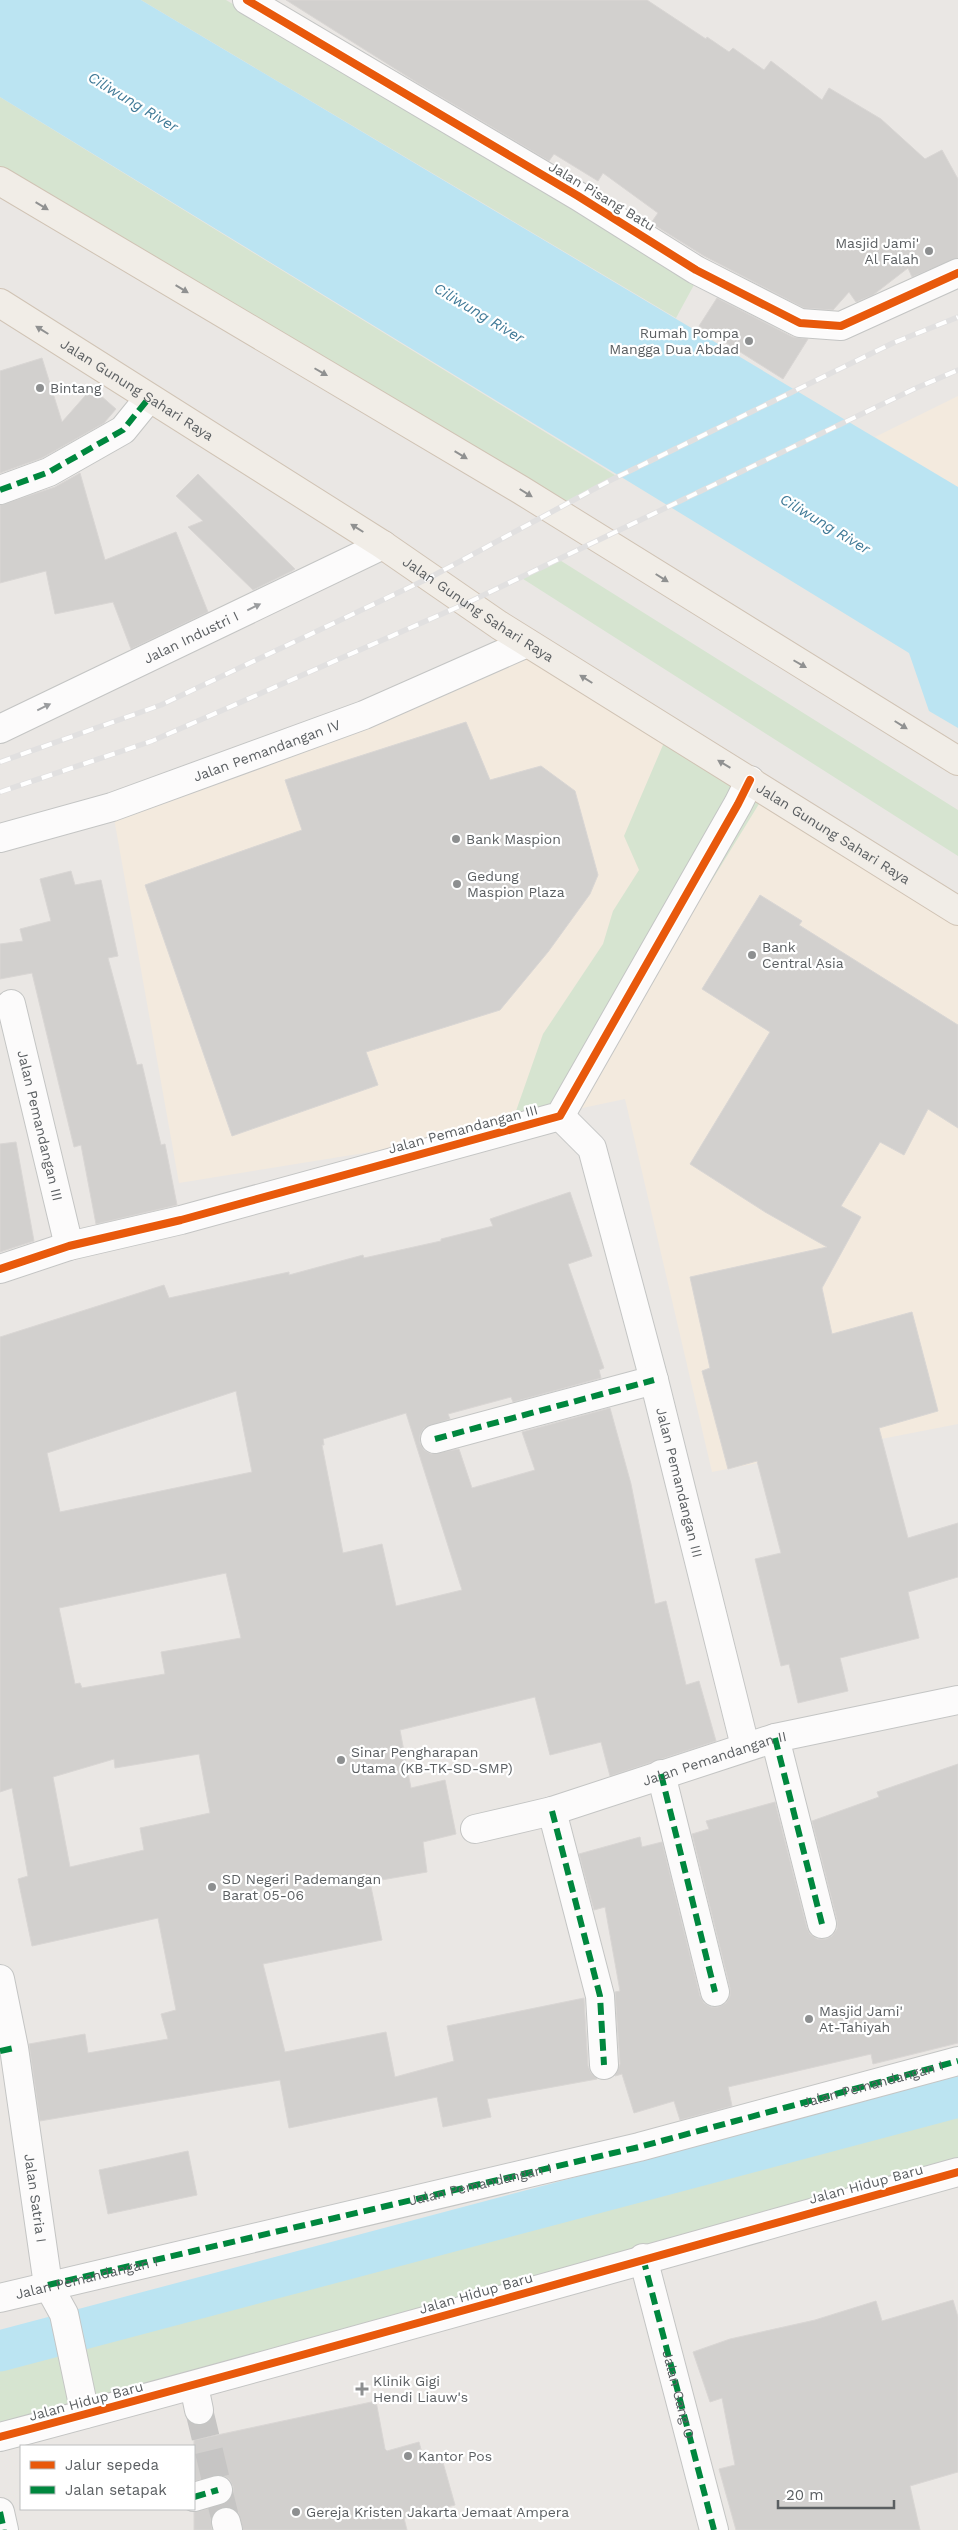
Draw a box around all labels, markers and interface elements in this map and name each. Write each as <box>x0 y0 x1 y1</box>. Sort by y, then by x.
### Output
water label: Ciliwung River <box>85 68 182 137</box>
street label: Jalan Pisang Batu <box>546 158 658 234</box>
one-way arrow <box>35 202 48 211</box>
place label: Masjid Jami' Al Falah <box>835 235 919 267</box>
marker: Masjid Jami' Al Falah <box>923 245 935 257</box>
water label: Ciliwung River <box>431 279 528 348</box>
one-way arrow <box>175 285 188 294</box>
one-way arrow <box>35 325 48 335</box>
place label: Rumah Pompa Mangga Dua Abdad <box>609 325 739 357</box>
street label: Jalan Gunung Sahari Raya <box>58 335 216 444</box>
marker: Rumah Pompa Mangga Dua Abdad <box>743 335 755 347</box>
one-way arrow <box>314 368 329 376</box>
place label: Bintang <box>50 380 102 396</box>
marker: Bintang <box>34 382 46 394</box>
one-way arrow <box>455 451 468 460</box>
one-way arrow <box>520 489 533 498</box>
water label: Ciliwung River <box>777 490 874 559</box>
one-way arrow <box>351 524 364 533</box>
street label: Jalan Gunung Sahari Raya <box>400 553 557 665</box>
one-way arrow <box>655 574 669 583</box>
one-way arrow <box>246 603 261 611</box>
street label: Jalan Industri I <box>141 608 241 667</box>
one-way arrow <box>793 660 807 669</box>
one-way arrow <box>579 674 592 684</box>
one-way arrow <box>37 703 51 711</box>
street label: Jalan Pemandangan IV <box>191 716 342 785</box>
one-way arrow <box>894 721 907 730</box>
one-way arrow <box>717 760 730 769</box>
street label: Jalan Gunung Sahari Raya <box>754 780 913 887</box>
place label: Bank Maspion <box>466 831 561 847</box>
marker: Bank Maspion <box>450 833 462 845</box>
place label: Gedung Maspion Plaza <box>467 868 565 900</box>
marker: Gedung Maspion Plaza <box>451 878 463 890</box>
place label: Bank Central Asia <box>762 939 844 971</box>
marker: Bank Central Asia <box>746 949 758 961</box>
street label: Jalan Pemandangan III <box>14 1049 66 1203</box>
street label: Jalan Pemandangan III <box>386 1101 540 1157</box>
street label: Jalan Pemandangan III <box>653 1406 706 1559</box>
street label: Jalan Pemandangan II <box>641 1728 788 1789</box>
place label: Sinar Pengharapan Utama (KB-TK-SD-SMP) <box>351 1744 513 1776</box>
marker: Sinar Pengharapan Utama (KB-TK-SD-SMP) <box>335 1754 347 1766</box>
place label: SD Negeri Pademangan Barat 05-06 <box>222 1871 381 1903</box>
marker: SD Negeri Pademangan Barat 05-06 <box>206 1881 218 1893</box>
place label: Masjid Jami' At-Tahiyah <box>819 2003 903 2035</box>
marker: Masjid Jami' At-Tahiyah <box>803 2013 815 2025</box>
street label: Jalan Pemandangan I <box>800 2057 945 2111</box>
street label: Jalan Satria I <box>21 2153 50 2244</box>
street label: Jalan Pemandangan I <box>407 2160 553 2208</box>
street label: Jalan Hidup Baru <box>807 2161 925 2207</box>
street label: Jalan Pemandangan I <box>14 2253 160 2302</box>
street label: Jalan Hidup Baru <box>417 2269 535 2317</box>
street label: Jalan Gang O <box>659 2348 698 2440</box>
place label: Klinik Gigi Hendi Liauw's <box>373 2373 468 2405</box>
street label: Jalan Hidup Baru <box>27 2378 145 2424</box>
marker: Klinik Gigi Hendi Liauw's <box>355 2382 369 2396</box>
legend <box>20 2445 195 2510</box>
place label: Kantor Pos <box>418 2448 492 2464</box>
marker: Kantor Pos <box>402 2450 414 2462</box>
text: Jalur sepeda <box>65 2456 159 2474</box>
scale bar <box>778 2478 894 2510</box>
text: Jalan setapak <box>65 2481 167 2499</box>
text: 20 m <box>786 2486 824 2504</box>
place label: Gereja Kristen Jakarta Jemaat Ampera <box>306 2504 569 2520</box>
marker: Gereja Kristen Jakarta Jemaat Ampera <box>290 2506 302 2518</box>

